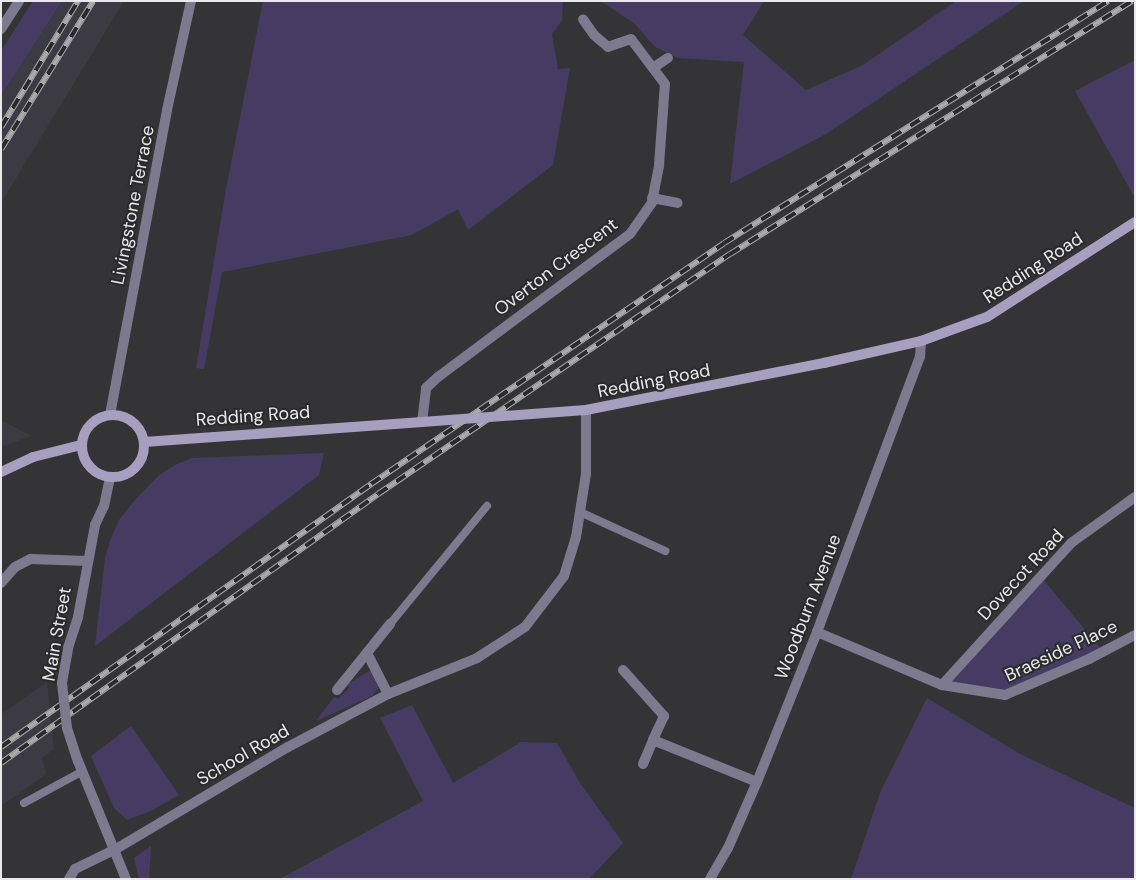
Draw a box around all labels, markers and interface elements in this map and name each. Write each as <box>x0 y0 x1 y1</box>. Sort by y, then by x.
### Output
street label: Livingstone Terrace <box>107 124 159 286</box>
street label: Overton Crescent <box>490 214 622 320</box>
street label: Redding Road <box>979 228 1087 308</box>
street label: Redding Road <box>596 359 712 403</box>
street label: Redding Road <box>195 401 311 431</box>
street label: Dovecot Road <box>973 525 1069 625</box>
street label: Woodburn Avenue <box>770 531 846 683</box>
street label: Main Street <box>38 585 76 683</box>
street label: Braeside Place <box>1001 615 1121 687</box>
street label: School Road <box>193 720 293 790</box>

